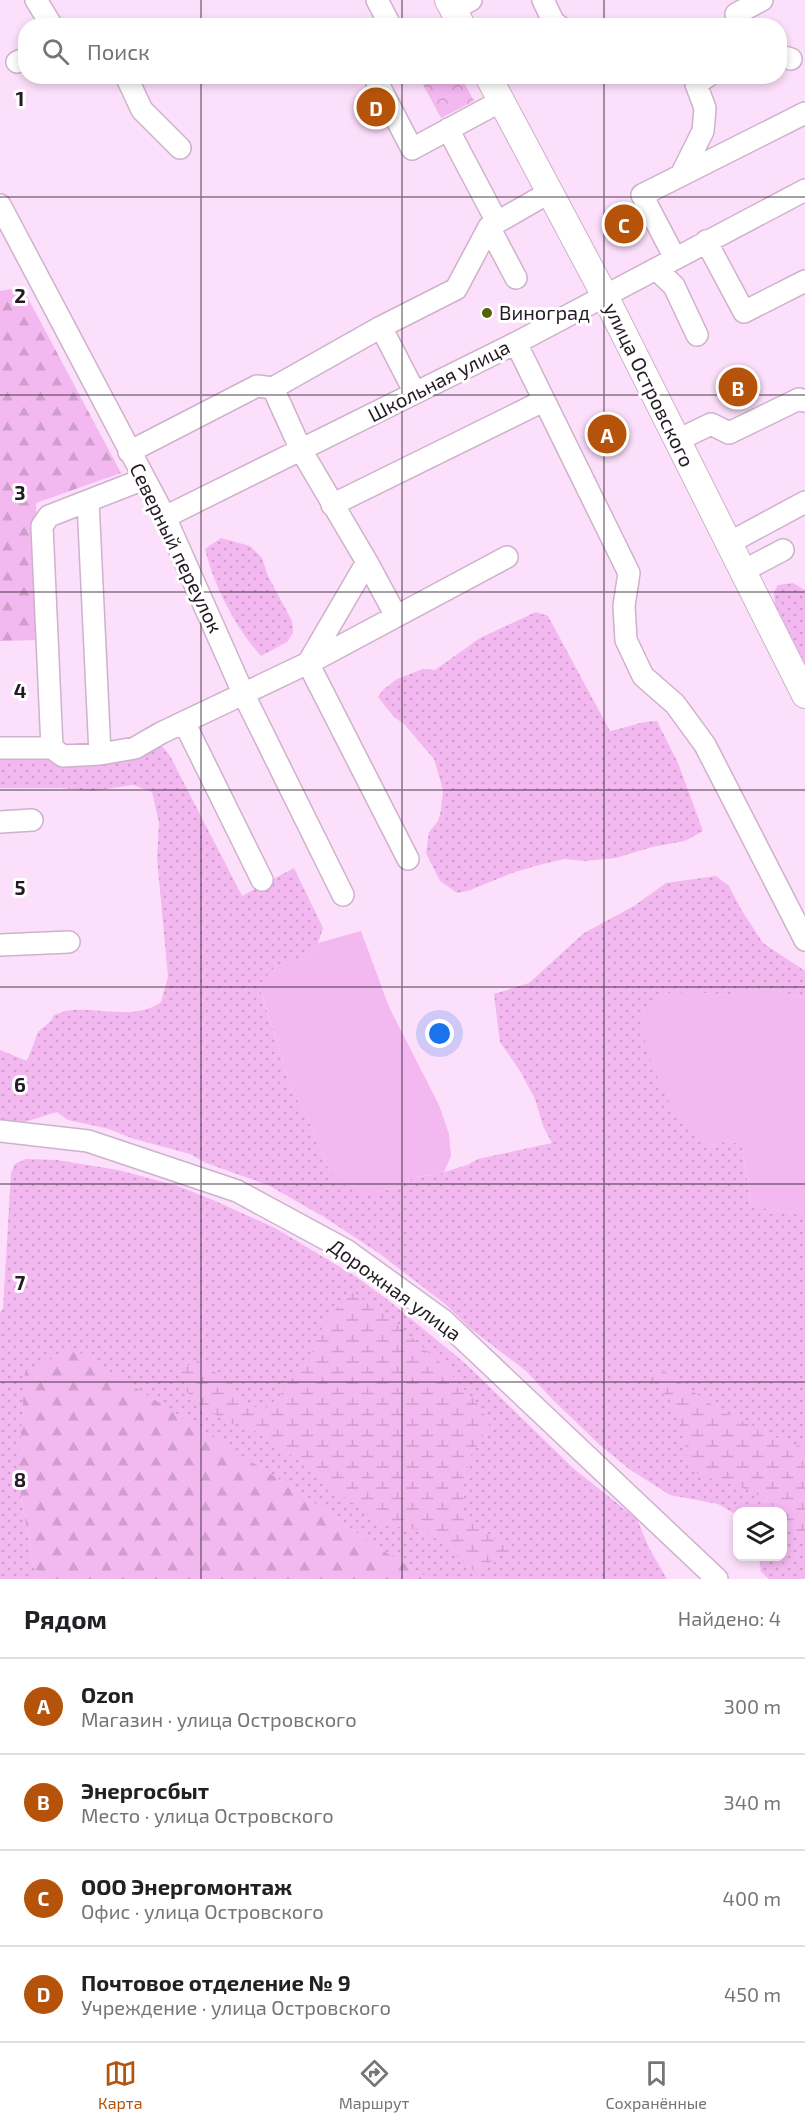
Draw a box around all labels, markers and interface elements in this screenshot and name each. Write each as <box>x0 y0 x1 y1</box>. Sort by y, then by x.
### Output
search box <box>18 18 787 84</box>
icon: search <box>39 35 72 68</box>
text: Поиск <box>87 38 150 64</box>
pin: D <box>356 84 395 130</box>
text: 1 <box>16 86 24 110</box>
pin: C <box>604 202 644 246</box>
text: 2 <box>14 283 26 307</box>
street label: улица Островского <box>599 299 700 471</box>
place label: Виноград <box>499 300 590 324</box>
marker: Виноград <box>480 306 494 320</box>
street label: Школьная улица <box>364 334 514 427</box>
pin: B <box>718 364 758 410</box>
pin: A <box>588 412 626 456</box>
street label: Северный переулок <box>124 459 229 637</box>
text: 3 <box>14 480 26 504</box>
text: 4 <box>14 678 27 702</box>
text: 5 <box>14 875 26 899</box>
your location <box>425 1019 454 1048</box>
text: 6 <box>14 1072 26 1096</box>
street label: Дорожная улица <box>324 1233 467 1346</box>
text: 7 <box>15 1270 26 1294</box>
text: 8 <box>14 1467 26 1491</box>
map controls <box>733 1507 787 1561</box>
button: layers <box>733 1507 787 1561</box>
text: Рядом <box>24 1603 107 1634</box>
text: Найдено: 4 <box>678 1606 781 1630</box>
text: Ozon <box>81 1681 134 1707</box>
text: A <box>37 1694 50 1718</box>
text: 300 m <box>724 1694 781 1718</box>
text: Магазин · улица Островского <box>81 1707 357 1731</box>
text: Энергосбыт <box>81 1777 209 1803</box>
text: B <box>37 1790 50 1814</box>
text: 340 m <box>724 1790 781 1814</box>
text: Место · улица Островского <box>81 1803 334 1827</box>
text: ООО Энергомонтаж <box>81 1873 292 1899</box>
text: C <box>38 1886 49 1910</box>
text: 400 m <box>723 1886 781 1910</box>
text: Офис · улица Островского <box>81 1899 324 1923</box>
text: Почтовое отделение № 9 <box>81 1969 351 1995</box>
text: D <box>37 1982 50 2006</box>
text: 450 m <box>724 1982 781 2006</box>
text: Учреждение · улица Островского <box>81 1995 391 2019</box>
tab: Карта <box>98 2057 143 2112</box>
tab: Маршрут <box>339 2057 409 2112</box>
tab: Сохранённые <box>606 2057 707 2112</box>

